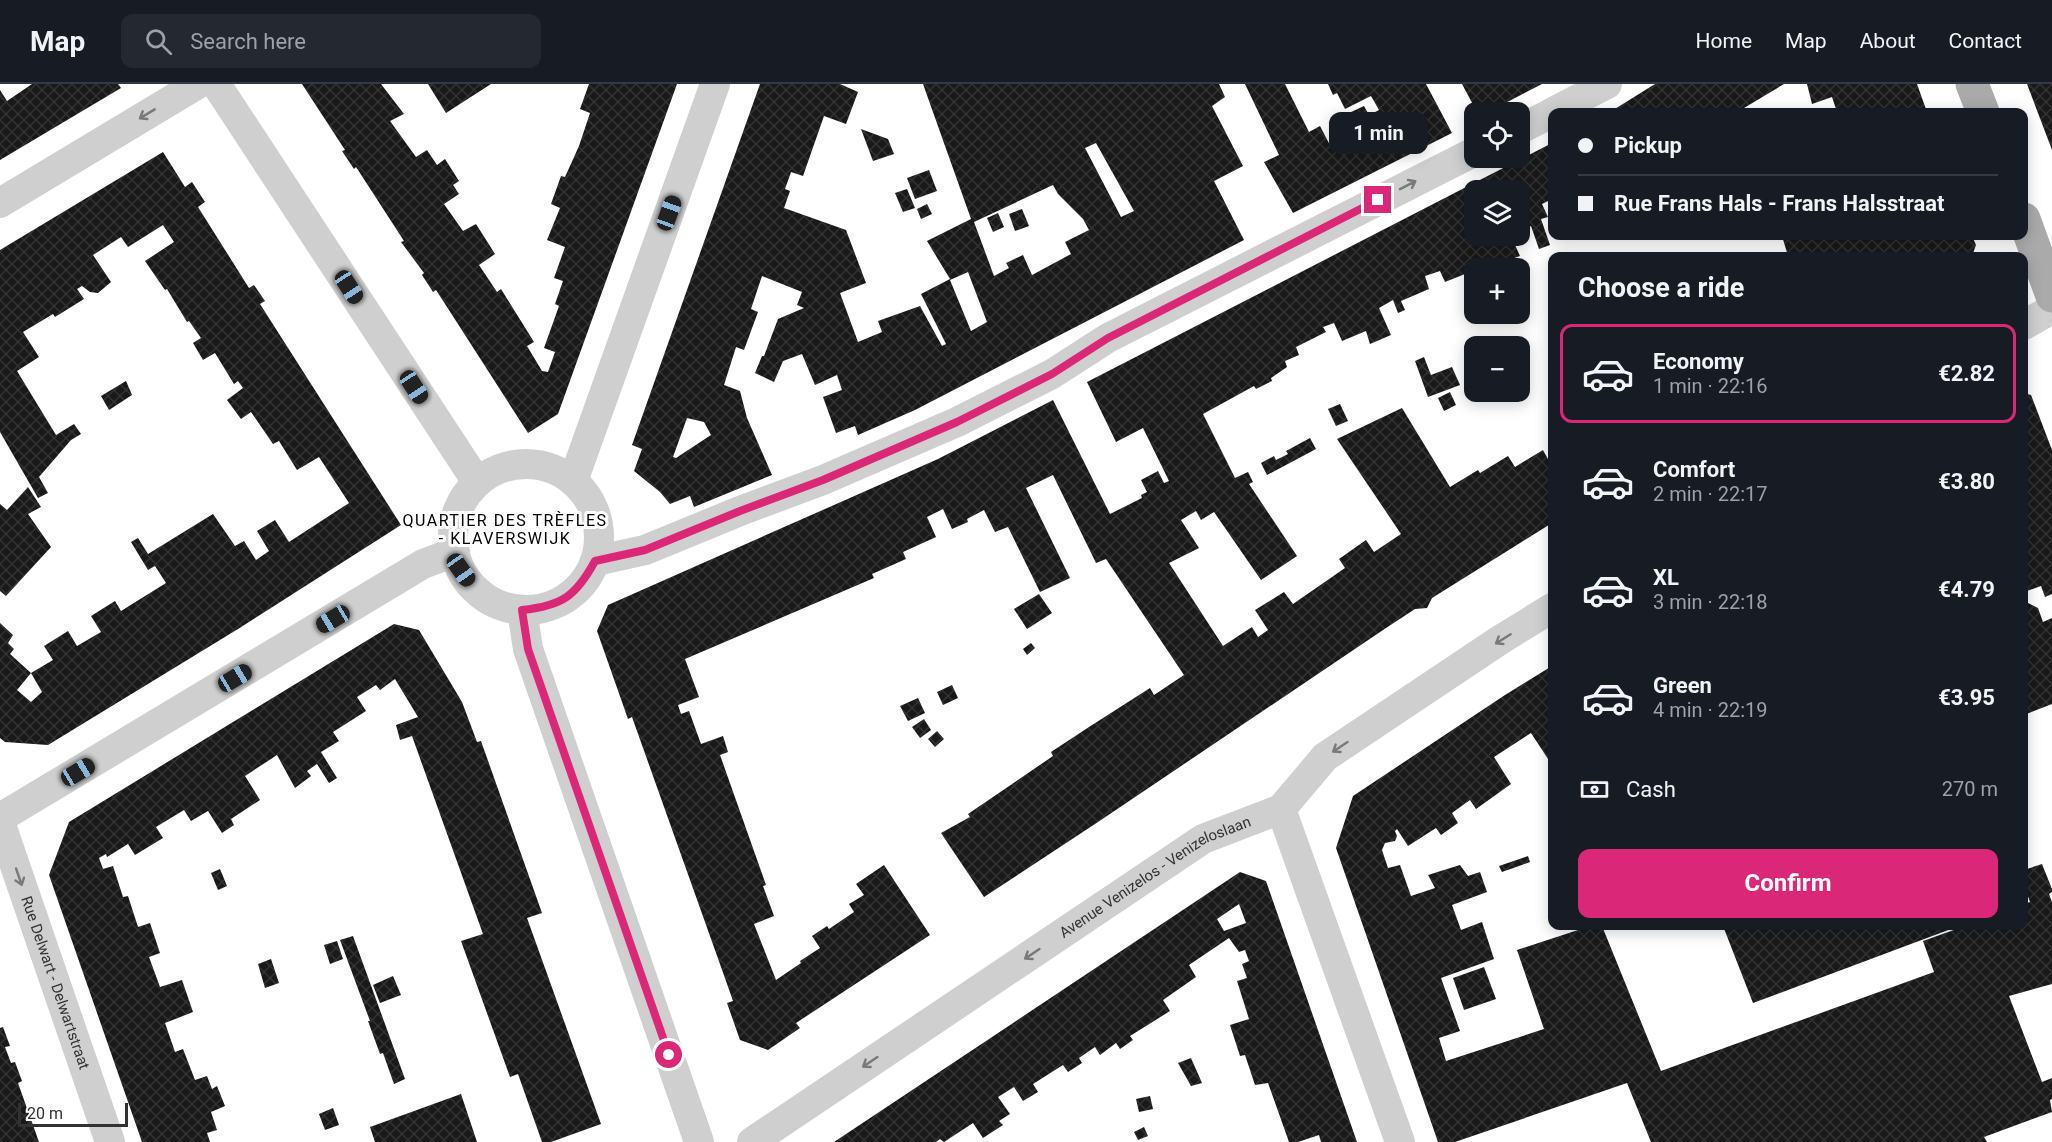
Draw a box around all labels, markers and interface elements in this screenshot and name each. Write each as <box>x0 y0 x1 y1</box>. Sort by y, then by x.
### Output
search box <box>121 14 541 68</box>
text: Map <box>30 25 85 58</box>
icon: search <box>142 25 175 58</box>
text: Search here <box>190 29 306 54</box>
text: Home <box>1696 29 1752 53</box>
text: Map <box>1785 29 1827 53</box>
text: About <box>1860 29 1916 53</box>
text: Contact <box>1949 29 2022 53</box>
map controls <box>1464 102 1530 402</box>
button: locate <box>1464 102 1530 168</box>
one-way arrow <box>139 109 156 121</box>
callout: 1 min <box>1328 113 1428 155</box>
text: 1 min <box>1353 121 1404 145</box>
text: Pickup <box>1614 133 1682 158</box>
one-way arrow <box>1399 179 1417 190</box>
button: layers <box>1464 180 1530 246</box>
route end <box>1364 186 1391 213</box>
text: Rue Frans Hals - Frans Halsstraat <box>1614 191 1944 216</box>
car <box>654 193 684 233</box>
button: + <box>1464 258 1530 324</box>
car <box>332 267 366 307</box>
text: Choose a ride <box>1578 272 1744 304</box>
button: − <box>1464 336 1530 402</box>
icon: car <box>1581 347 1635 401</box>
text: Economy <box>1653 349 1744 374</box>
text: €2.82 <box>1938 361 1995 386</box>
car <box>397 367 431 407</box>
text: 1 min · 22:16 <box>1653 374 1768 398</box>
icon: car <box>1581 455 1635 509</box>
text: Comfort <box>1653 457 1735 482</box>
text: €3.80 <box>1938 469 1995 494</box>
text: 2 min · 22:17 <box>1653 482 1768 506</box>
district label: QUARTIER DES TRÈFLES - KLAVERSWIJK <box>402 511 608 548</box>
car <box>443 550 479 590</box>
icon: car <box>1581 563 1635 617</box>
text: XL <box>1653 565 1679 590</box>
text: €4.79 <box>1938 577 1995 602</box>
text: 3 min · 22:18 <box>1653 590 1768 614</box>
car <box>313 602 353 636</box>
one-way arrow <box>1495 633 1512 645</box>
car <box>215 661 255 695</box>
icon: car <box>1581 671 1635 725</box>
text: Green <box>1653 673 1712 698</box>
text: €3.95 <box>1938 685 1995 710</box>
text: 4 min · 22:19 <box>1653 698 1768 722</box>
one-way arrow <box>1333 741 1349 753</box>
car <box>58 755 98 789</box>
icon: cash <box>1578 773 1611 806</box>
text: Cash <box>1626 777 1676 802</box>
text: 270 m <box>1942 777 1998 801</box>
street label: Avenue Venizelos - Venizeloslaan <box>1056 812 1253 942</box>
button: Confirm <box>1578 849 1998 918</box>
one-way arrow <box>14 867 25 886</box>
street label: Rue Delwart - Delwartstraat <box>17 894 93 1072</box>
one-way arrow <box>1024 948 1041 960</box>
route start <box>655 1041 682 1068</box>
one-way arrow <box>862 1056 879 1069</box>
scale bar <box>18 1100 128 1128</box>
text: 20 m <box>27 1104 63 1123</box>

